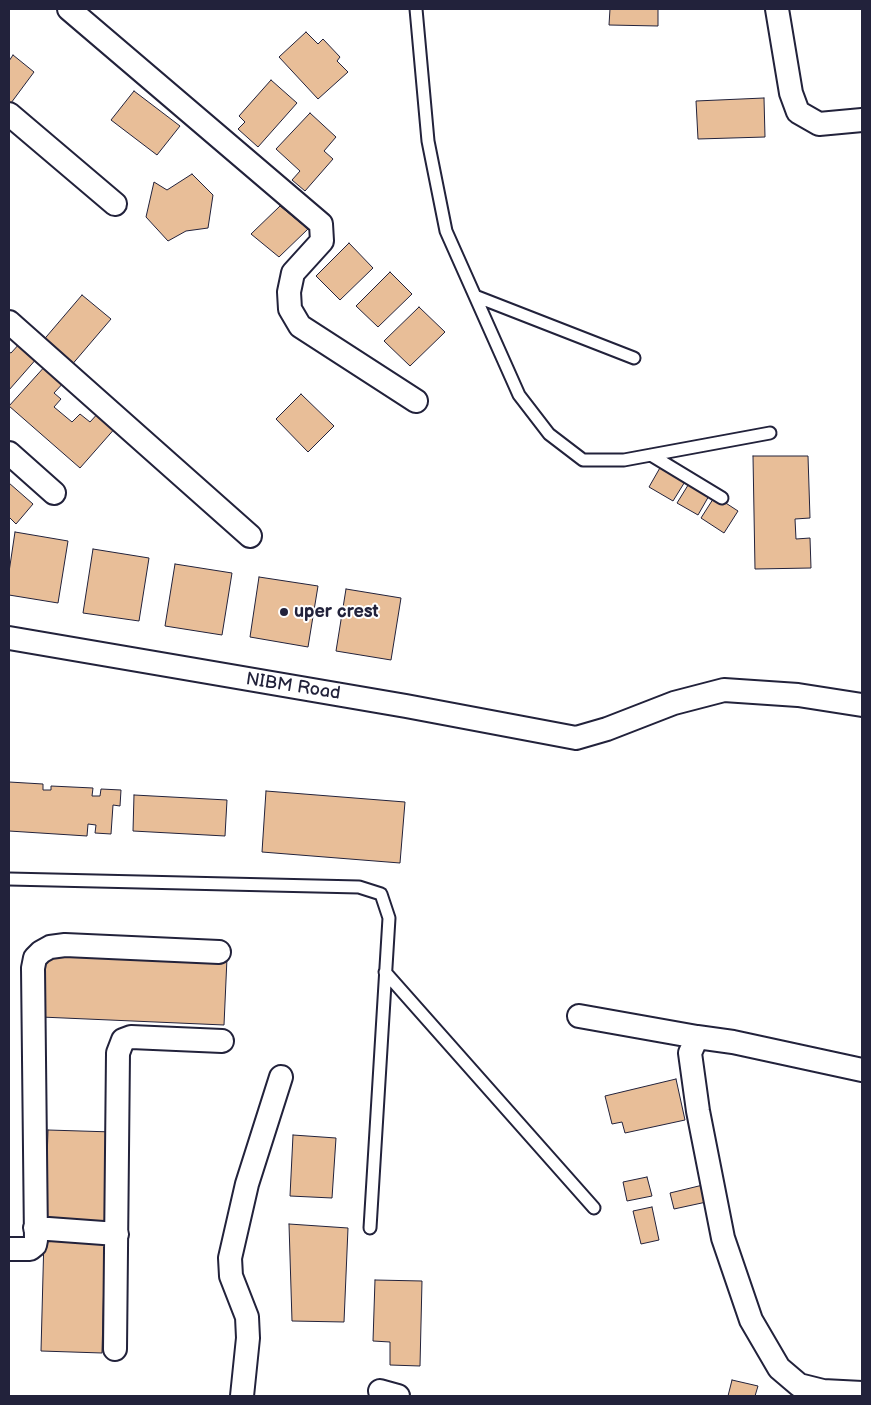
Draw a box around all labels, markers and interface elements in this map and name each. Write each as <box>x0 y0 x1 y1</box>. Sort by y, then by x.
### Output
place label: uper crest <box>294 601 379 623</box>
marker: uper crest <box>278 606 290 618</box>
street label: NIBM Road <box>244 669 342 705</box>

